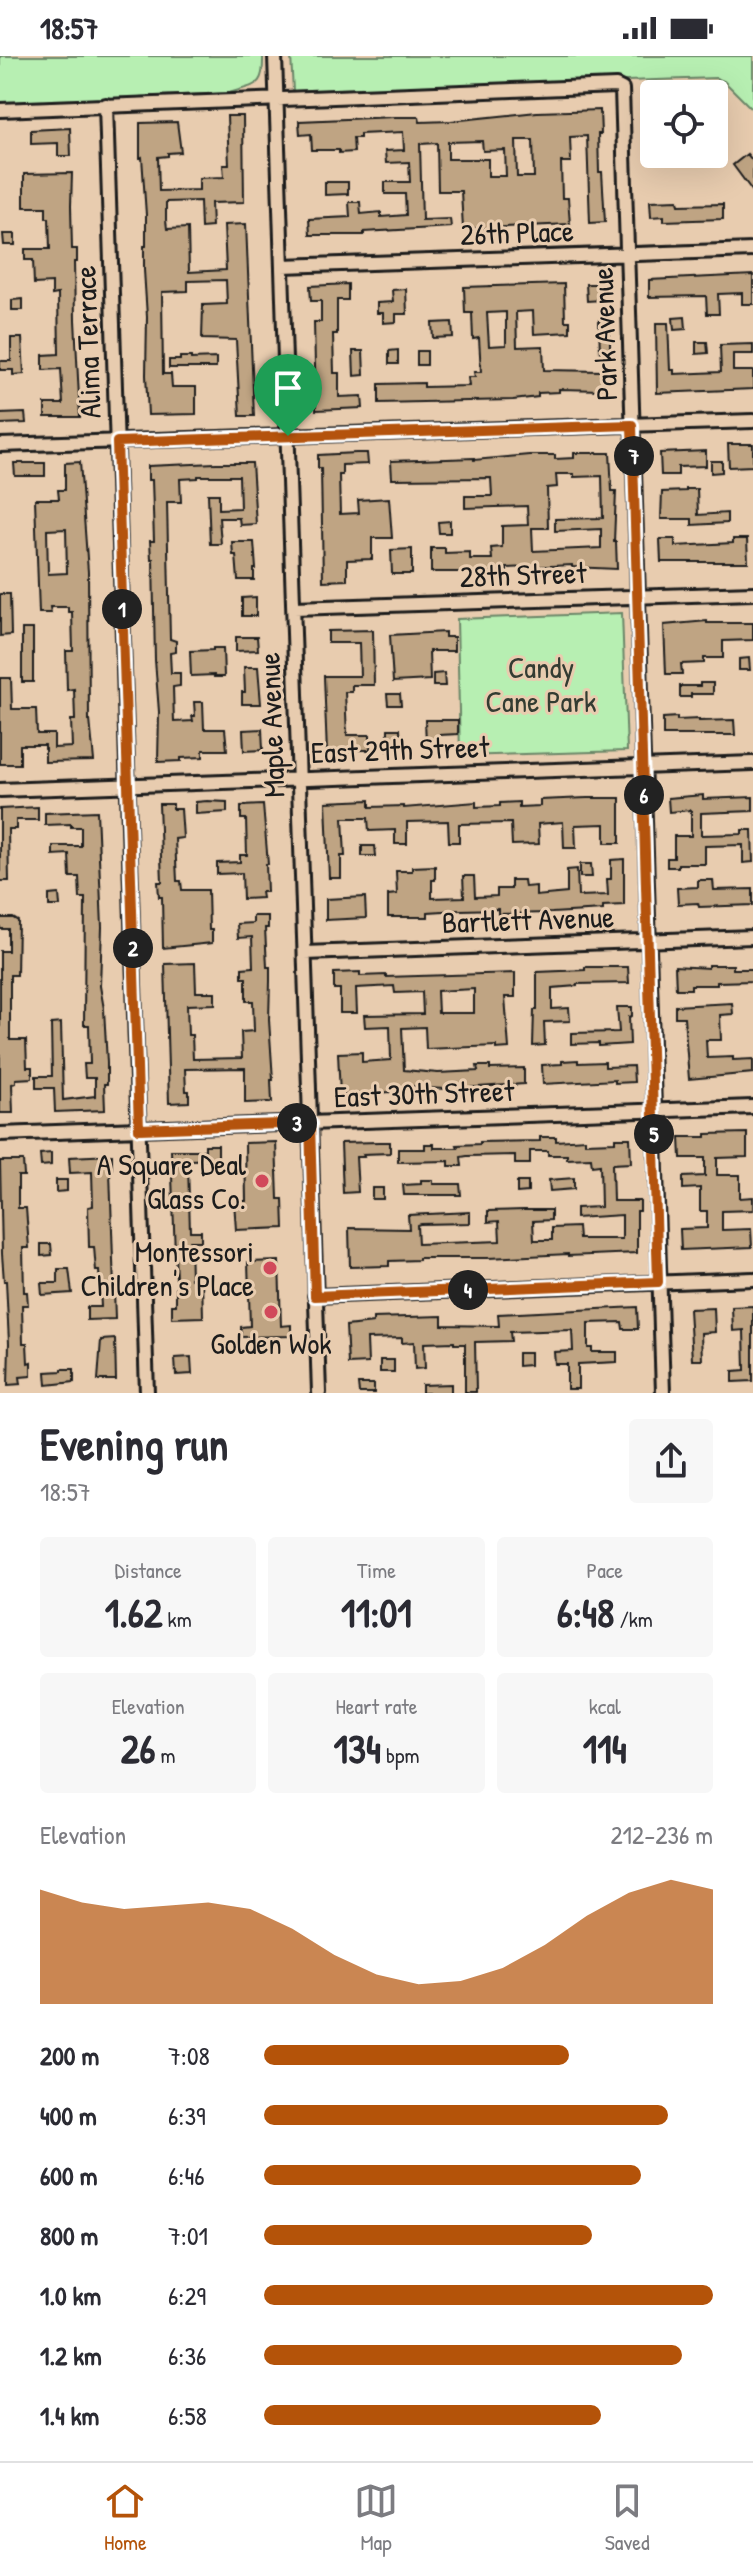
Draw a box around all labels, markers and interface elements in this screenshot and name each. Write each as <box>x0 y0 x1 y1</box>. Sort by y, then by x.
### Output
text: 18:57 <box>40 8 98 48</box>
map controls <box>640 80 728 168</box>
button: locate <box>640 80 728 168</box>
street label: 26th Place <box>460 210 575 254</box>
street label: Alima Terrace <box>64 265 110 419</box>
street label: Park Avenue <box>582 267 626 401</box>
pin <box>254 354 322 436</box>
icon: arrive <box>266 366 310 410</box>
pin: 7 <box>614 436 654 476</box>
text: 7 <box>629 441 639 471</box>
street label: 28th Street <box>459 552 588 596</box>
pin: 1 <box>102 589 142 629</box>
text: 1 <box>118 594 126 624</box>
park label: Candy Cane Park <box>486 647 596 721</box>
street label: Maple Avenue <box>248 652 294 798</box>
street label: East 29th Street <box>310 726 491 772</box>
pin: 6 <box>624 775 664 815</box>
text: 6 <box>640 780 648 810</box>
street label: Bartlett Avenue <box>441 896 615 942</box>
pin: 2 <box>113 928 153 968</box>
text: 2 <box>128 933 138 963</box>
street label: East 30th Street <box>333 1070 515 1116</box>
pin: 3 <box>277 1103 317 1143</box>
text: 3 <box>292 1108 302 1138</box>
pin: 5 <box>634 1114 674 1154</box>
text: 5 <box>649 1119 659 1149</box>
place label: A Square Deal Glass Co. <box>97 1144 246 1218</box>
marker: A Square Deal Glass Co. <box>253 1172 271 1190</box>
place label: Montessori Children's Place <box>80 1231 254 1305</box>
marker: Montessori Children's Place <box>261 1259 279 1277</box>
pin: 4 <box>448 1270 488 1310</box>
text: 4 <box>464 1275 472 1305</box>
marker: Golden Wok <box>262 1303 280 1321</box>
place label: Golden Wok <box>210 1323 332 1363</box>
text: Evening run <box>40 1414 228 1474</box>
button: share <box>629 1419 713 1503</box>
text: 18:57 <box>40 1474 91 1509</box>
text: Distance <box>115 1555 182 1585</box>
text: Time <box>357 1555 396 1585</box>
text: Pace <box>587 1555 623 1585</box>
text: 1.62 <box>105 1585 162 1639</box>
text: 11:01 <box>341 1585 412 1639</box>
text: 6:48 <box>557 1585 614 1639</box>
text: km <box>162 1604 192 1634</box>
text: /km <box>614 1604 653 1634</box>
text: Elevation <box>112 1691 185 1721</box>
text: Heart rate <box>335 1691 418 1721</box>
text: kcal <box>589 1691 621 1721</box>
text: 26 <box>121 1721 155 1775</box>
text: 134 <box>334 1721 381 1775</box>
text: 114 <box>583 1721 627 1775</box>
text: m <box>155 1740 176 1770</box>
text: bpm <box>381 1740 419 1770</box>
text: Elevation <box>40 1817 126 1852</box>
text: 212–236 m <box>610 1817 713 1852</box>
text: 200 m <box>40 2038 99 2073</box>
text: 7:08 <box>168 2038 210 2073</box>
text: 400 m <box>40 2098 97 2133</box>
text: 6:39 <box>168 2098 206 2133</box>
text: 600 m <box>40 2158 97 2193</box>
text: 6:46 <box>168 2158 205 2193</box>
text: 800 m <box>40 2218 98 2253</box>
text: 7:01 <box>168 2218 208 2253</box>
text: 1.0 km <box>40 2278 101 2313</box>
text: 6:29 <box>168 2278 206 2313</box>
text: 1.2 km <box>40 2338 102 2373</box>
text: 6:36 <box>168 2338 206 2373</box>
text: 1.4 km <box>40 2398 99 2433</box>
text: 6:58 <box>168 2398 207 2433</box>
tab: Home <box>103 2479 147 2557</box>
tab: Map <box>354 2479 398 2557</box>
tab: Saved <box>605 2479 650 2557</box>

